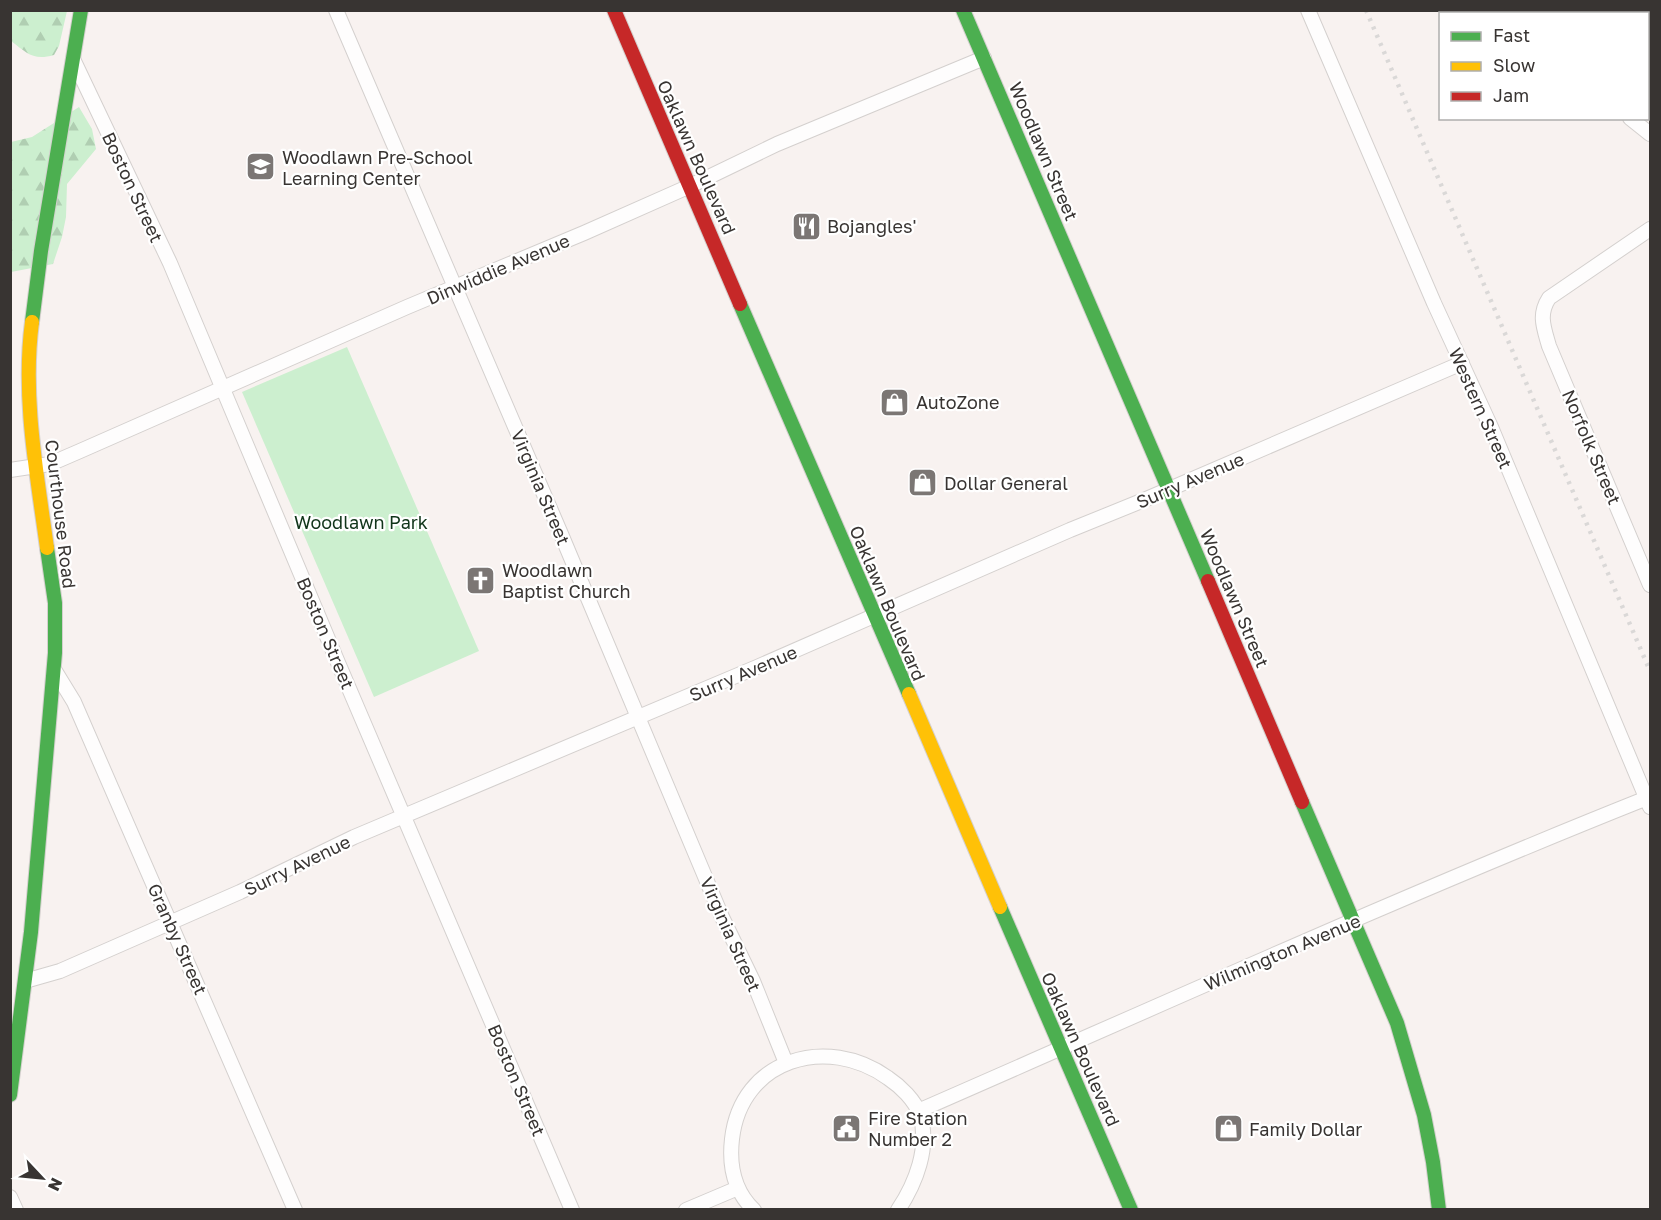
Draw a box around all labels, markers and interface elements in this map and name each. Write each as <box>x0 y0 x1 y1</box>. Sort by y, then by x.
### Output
legend <box>1439 12 1649 120</box>
text: Fast <box>1493 24 1530 46</box>
text: Slow <box>1493 54 1536 76</box>
street label: Oaklawn Boulevard <box>653 76 741 238</box>
street label: Woodlawn Street <box>1005 78 1083 224</box>
text: Jam <box>1493 84 1529 106</box>
street label: Boston Street <box>98 128 168 246</box>
place label: Woodlawn Pre-School Learning Center <box>282 146 473 189</box>
school or university icon: Woodlawn Pre-School Learning Center <box>245 151 277 183</box>
restaurant icon: Bojangles' <box>790 210 822 242</box>
place label: Bojangles' <box>827 215 917 237</box>
street label: Dinwiddie Avenue <box>423 229 573 309</box>
street label: Western Street <box>1445 344 1517 472</box>
shop icon: AutoZone <box>879 386 911 418</box>
street label: Norfolk Street <box>1558 386 1626 508</box>
place label: AutoZone <box>916 391 999 413</box>
street label: Virginia Street <box>507 426 575 548</box>
street label: Courthouse Road <box>41 438 81 590</box>
street label: Surry Avenue <box>1133 447 1247 513</box>
shop icon: Dollar General <box>907 467 939 499</box>
place label: Dollar General <box>944 472 1068 494</box>
park label: Woodlawn Park <box>294 511 428 533</box>
street label: Oaklawn Boulevard <box>845 522 931 684</box>
street label: Woodlawn Street <box>1196 525 1274 671</box>
place label: Woodlawn Baptist Church <box>502 559 630 602</box>
church icon: Woodlawn Baptist Church <box>465 564 497 596</box>
street label: Boston Street <box>293 574 359 692</box>
street label: Surry Avenue <box>686 640 800 706</box>
street label: Surry Avenue <box>240 830 354 900</box>
street label: Virginia Street <box>696 873 766 995</box>
street label: Granby Street <box>144 880 212 998</box>
street label: Wilmington Avenue <box>1200 909 1364 995</box>
street label: Oaklawn Boulevard <box>1037 968 1125 1130</box>
street label: Boston Street <box>484 1021 550 1139</box>
place label: Fire Station Number 2 <box>868 1107 968 1150</box>
public building icon: Fire Station Number 2 <box>831 1112 863 1144</box>
shop icon: Family Dollar <box>1212 1113 1244 1145</box>
place label: Family Dollar <box>1249 1118 1362 1140</box>
north arrow <box>12 1148 72 1208</box>
text: N <box>44 1175 67 1194</box>

